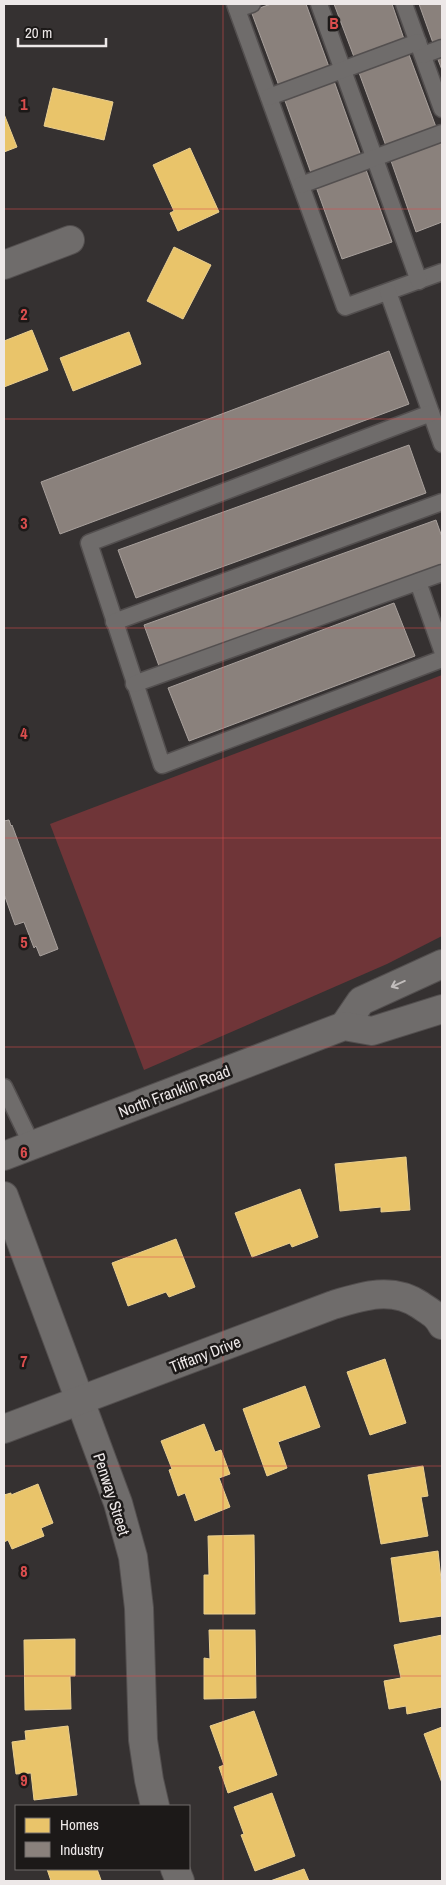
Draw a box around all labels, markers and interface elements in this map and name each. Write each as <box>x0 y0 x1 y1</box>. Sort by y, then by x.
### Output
text: B <box>329 12 339 34</box>
scale bar <box>18 15 105 47</box>
text: 20 m <box>25 22 52 43</box>
text: 1 <box>20 93 28 115</box>
text: 2 <box>20 303 28 325</box>
text: 3 <box>20 512 28 534</box>
text: 4 <box>20 722 28 744</box>
text: 5 <box>20 931 28 953</box>
one-way arrow <box>391 980 406 989</box>
street label: North Franklin Road <box>115 1060 233 1122</box>
text: 6 <box>20 1141 28 1163</box>
street label: Tiffany Drive <box>166 1330 244 1378</box>
text: 7 <box>20 1350 28 1372</box>
street label: Penway Street <box>88 1450 136 1538</box>
text: 8 <box>20 1560 28 1582</box>
text: 9 <box>20 1769 28 1791</box>
legend <box>15 1805 190 1870</box>
text: Homes <box>60 1814 99 1835</box>
text: Industry <box>60 1839 105 1860</box>

